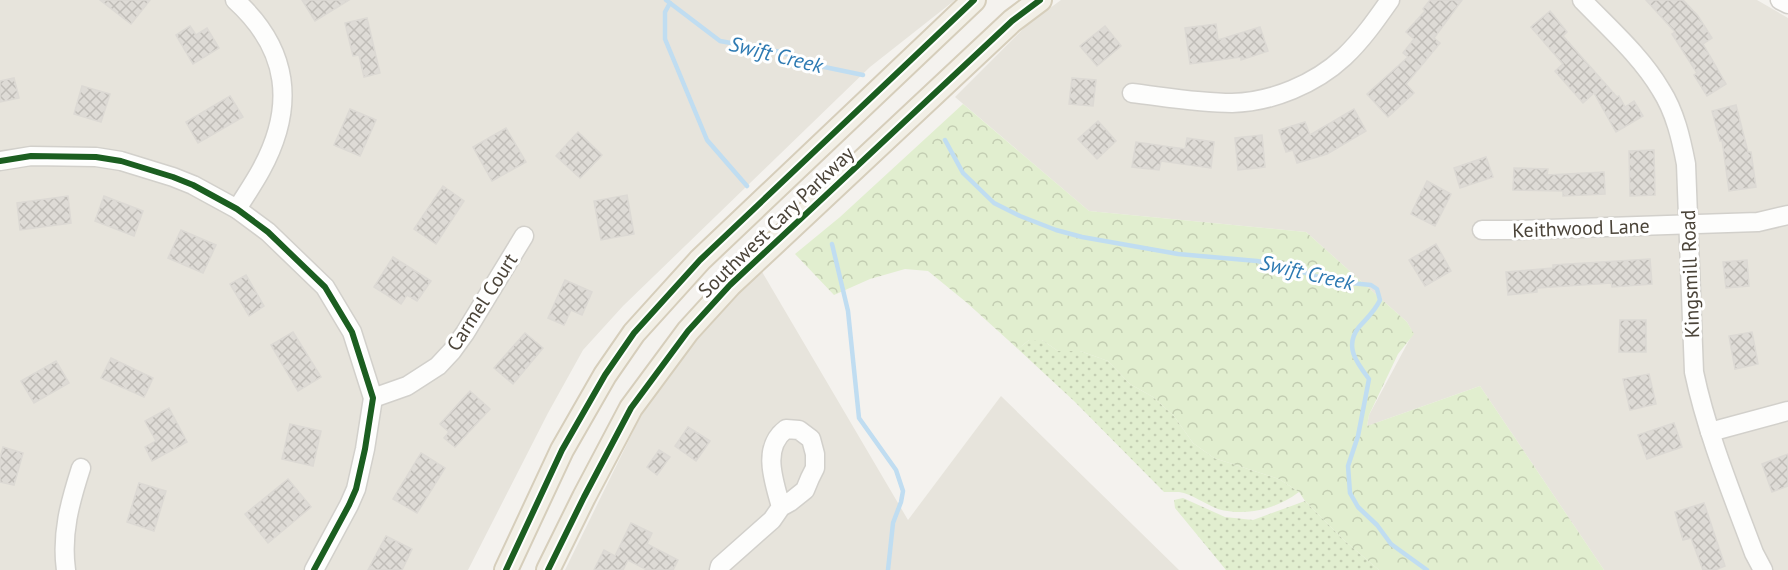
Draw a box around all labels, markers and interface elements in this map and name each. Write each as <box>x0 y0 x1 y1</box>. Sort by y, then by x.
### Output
water label: Swift Creek <box>727 30 827 80</box>
street label: Southwest Cary Parkway <box>692 140 860 303</box>
street label: Kingsmill Road <box>1675 209 1705 339</box>
street label: Keithwood Lane <box>1512 213 1650 243</box>
street label: Carmel Court <box>441 248 523 356</box>
water label: Swift Creek <box>1258 249 1358 297</box>

